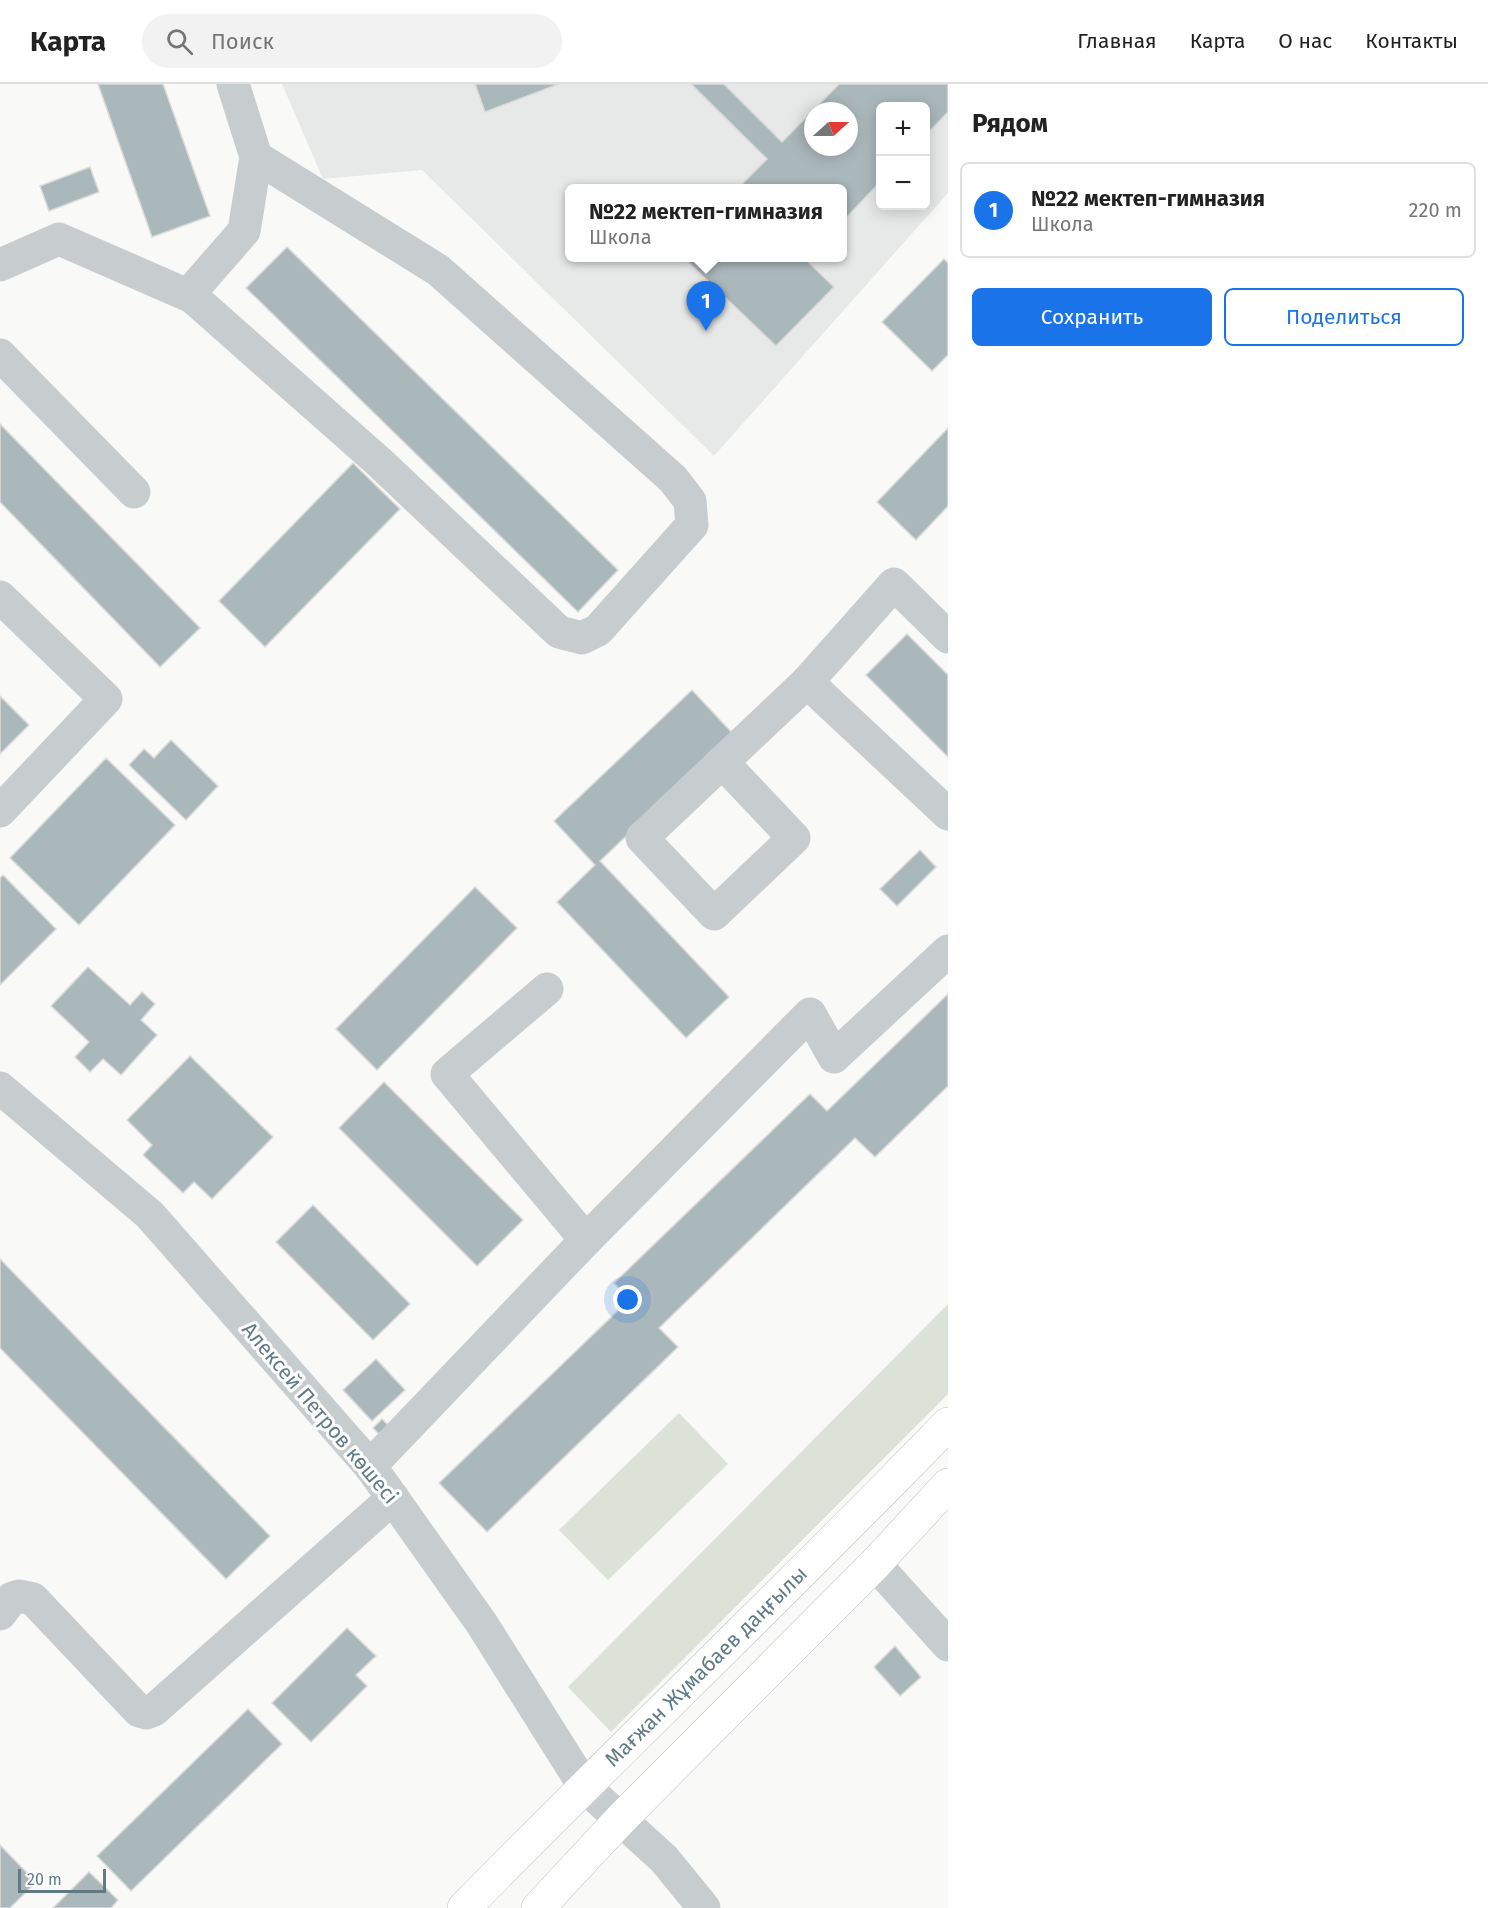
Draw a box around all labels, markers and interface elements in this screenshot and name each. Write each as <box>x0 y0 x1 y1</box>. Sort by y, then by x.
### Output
search box <box>142 14 562 68</box>
text: Карта <box>30 25 106 58</box>
icon: search <box>163 25 196 58</box>
text: Поиск <box>211 28 274 55</box>
text: Главная <box>1077 28 1157 54</box>
text: Карта <box>1190 28 1245 54</box>
text: О нас <box>1278 28 1332 54</box>
text: Контакты <box>1365 28 1458 54</box>
north arrow <box>804 102 858 156</box>
map controls <box>876 102 930 210</box>
button: + <box>876 102 930 156</box>
text: Рядом <box>972 108 1048 139</box>
button: − <box>876 156 930 210</box>
popup <box>565 184 847 262</box>
text: №22 мектеп-гимназия <box>1031 185 1265 212</box>
text: №22 мектеп-гимназия <box>589 198 823 225</box>
text: 1 <box>989 198 998 222</box>
text: 220 m <box>1409 198 1462 222</box>
text: Школа <box>1031 212 1094 236</box>
text: Школа <box>589 225 652 249</box>
pin: 1 <box>686 282 726 331</box>
button: Сохранить <box>972 288 1212 346</box>
button: Поделиться <box>1224 288 1464 346</box>
your location <box>613 1285 642 1314</box>
street label: Алексей Петров көшесі <box>236 1317 404 1509</box>
street label: Мағжан Жұмабаев даңғылы <box>600 1561 813 1772</box>
scale bar <box>18 1866 106 1894</box>
text: 20 m <box>27 1870 62 1889</box>

